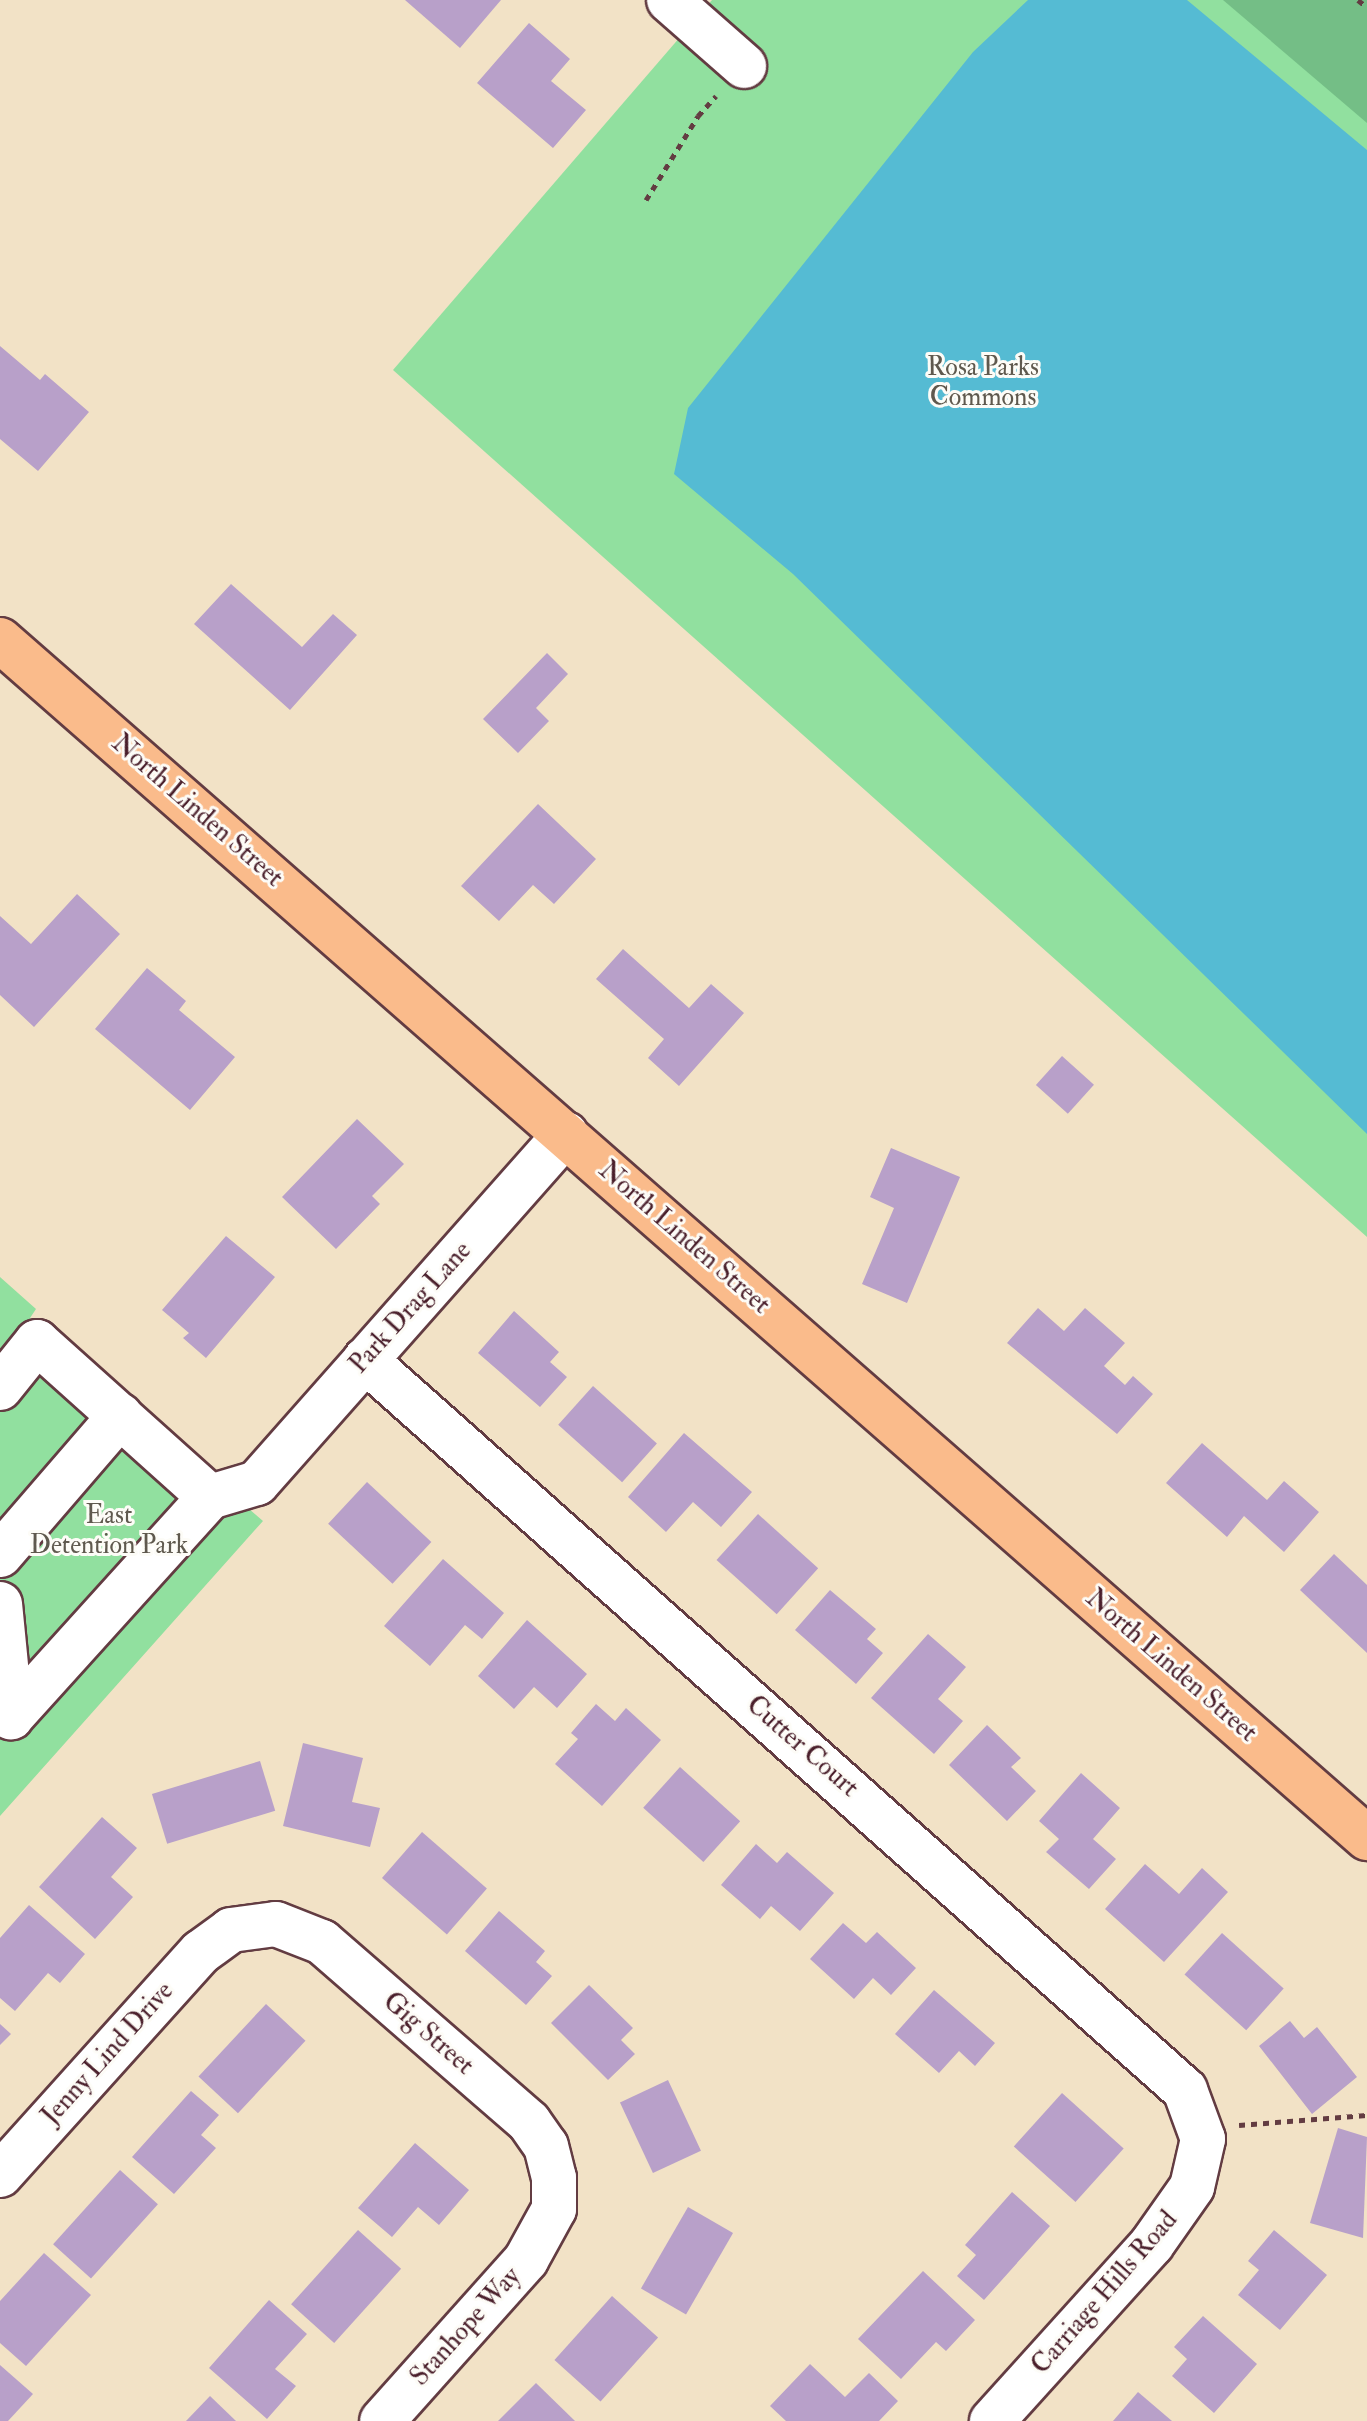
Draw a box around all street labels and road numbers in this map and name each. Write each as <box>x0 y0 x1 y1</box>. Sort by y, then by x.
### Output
street label: North Linden Street <box>105 728 289 894</box>
street label: North Linden Street <box>592 1155 776 1321</box>
street label: Park Drag Lane <box>344 1236 478 1380</box>
street label: North Linden Street <box>1079 1583 1263 1749</box>
street label: Cutter Court <box>740 1690 864 1804</box>
street label: Jenny Lind Drive <box>36 1976 180 2132</box>
street label: Gig Street <box>376 1986 480 2082</box>
street label: Carriage Hills Road <box>1026 2205 1184 2381</box>
street label: Stanhope Way <box>405 2261 527 2393</box>

